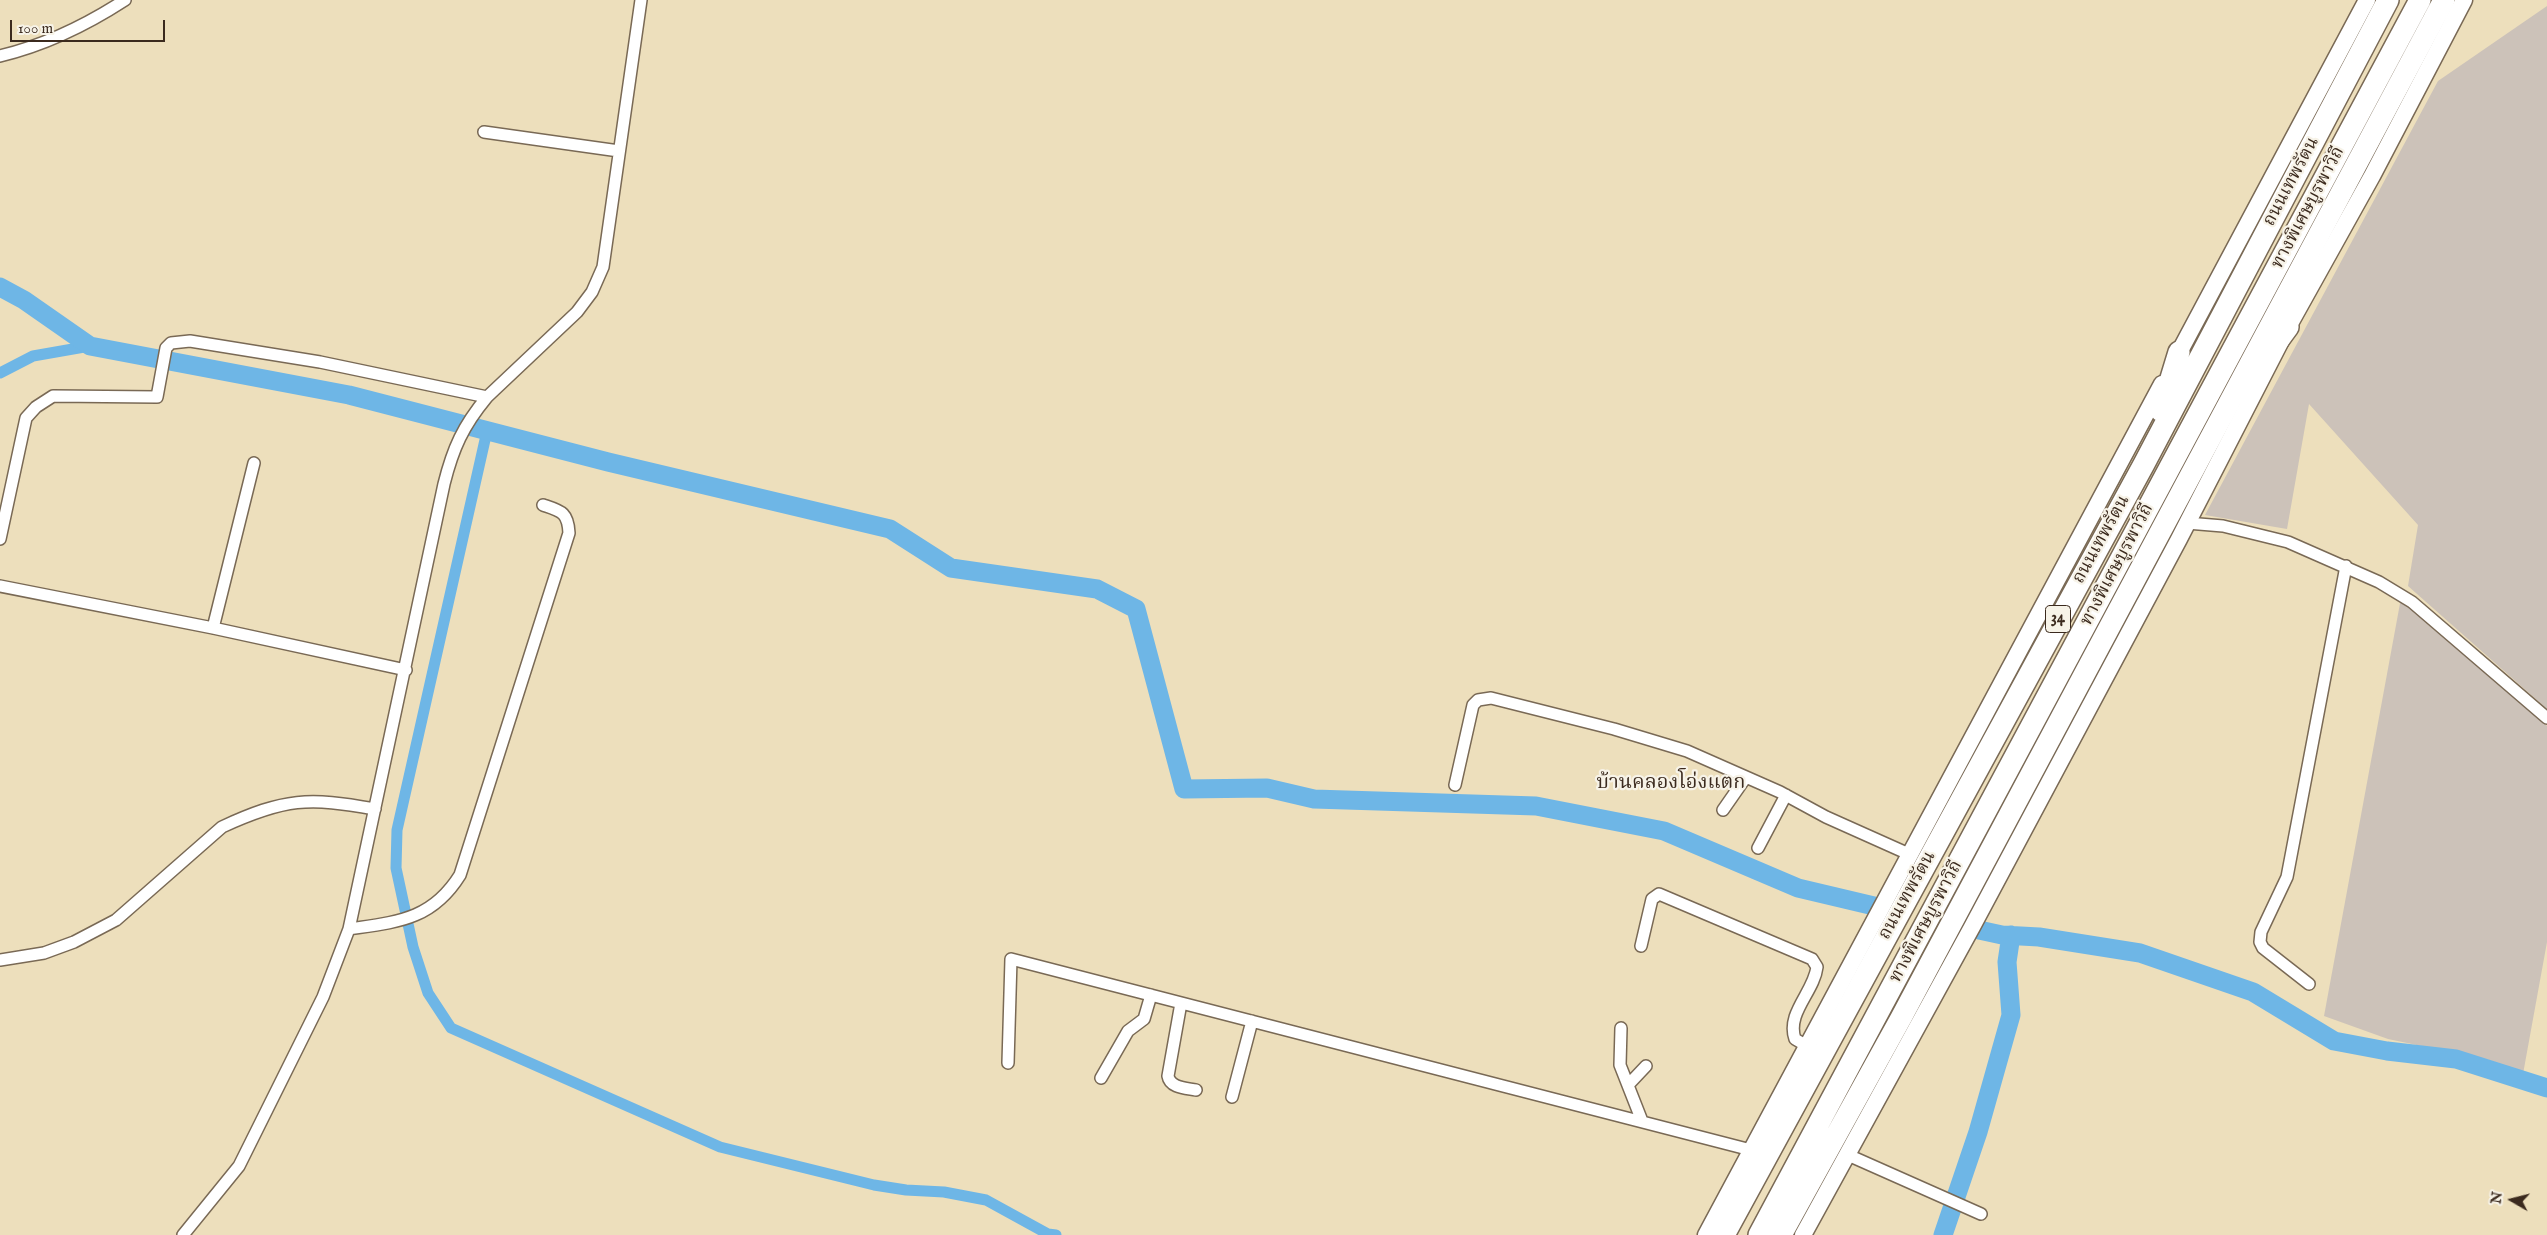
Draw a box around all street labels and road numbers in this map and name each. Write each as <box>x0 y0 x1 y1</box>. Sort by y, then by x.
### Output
street label: ถนนเทพรัตน <box>2259 134 2325 230</box>
street label: ทางพิเศษบูรพาวิถี <box>2268 143 2350 273</box>
street label: ถนนเทพรัตน <box>2069 492 2135 588</box>
street label: ทางพิเศษบูรพาวิถี <box>2077 500 2159 630</box>
road number: 34 <box>2046 606 2070 632</box>
street label: ถนนเทพรัตน <box>1875 848 1941 944</box>
street label: ทางพิเศษบูรพาวิถี <box>1886 857 1968 987</box>

